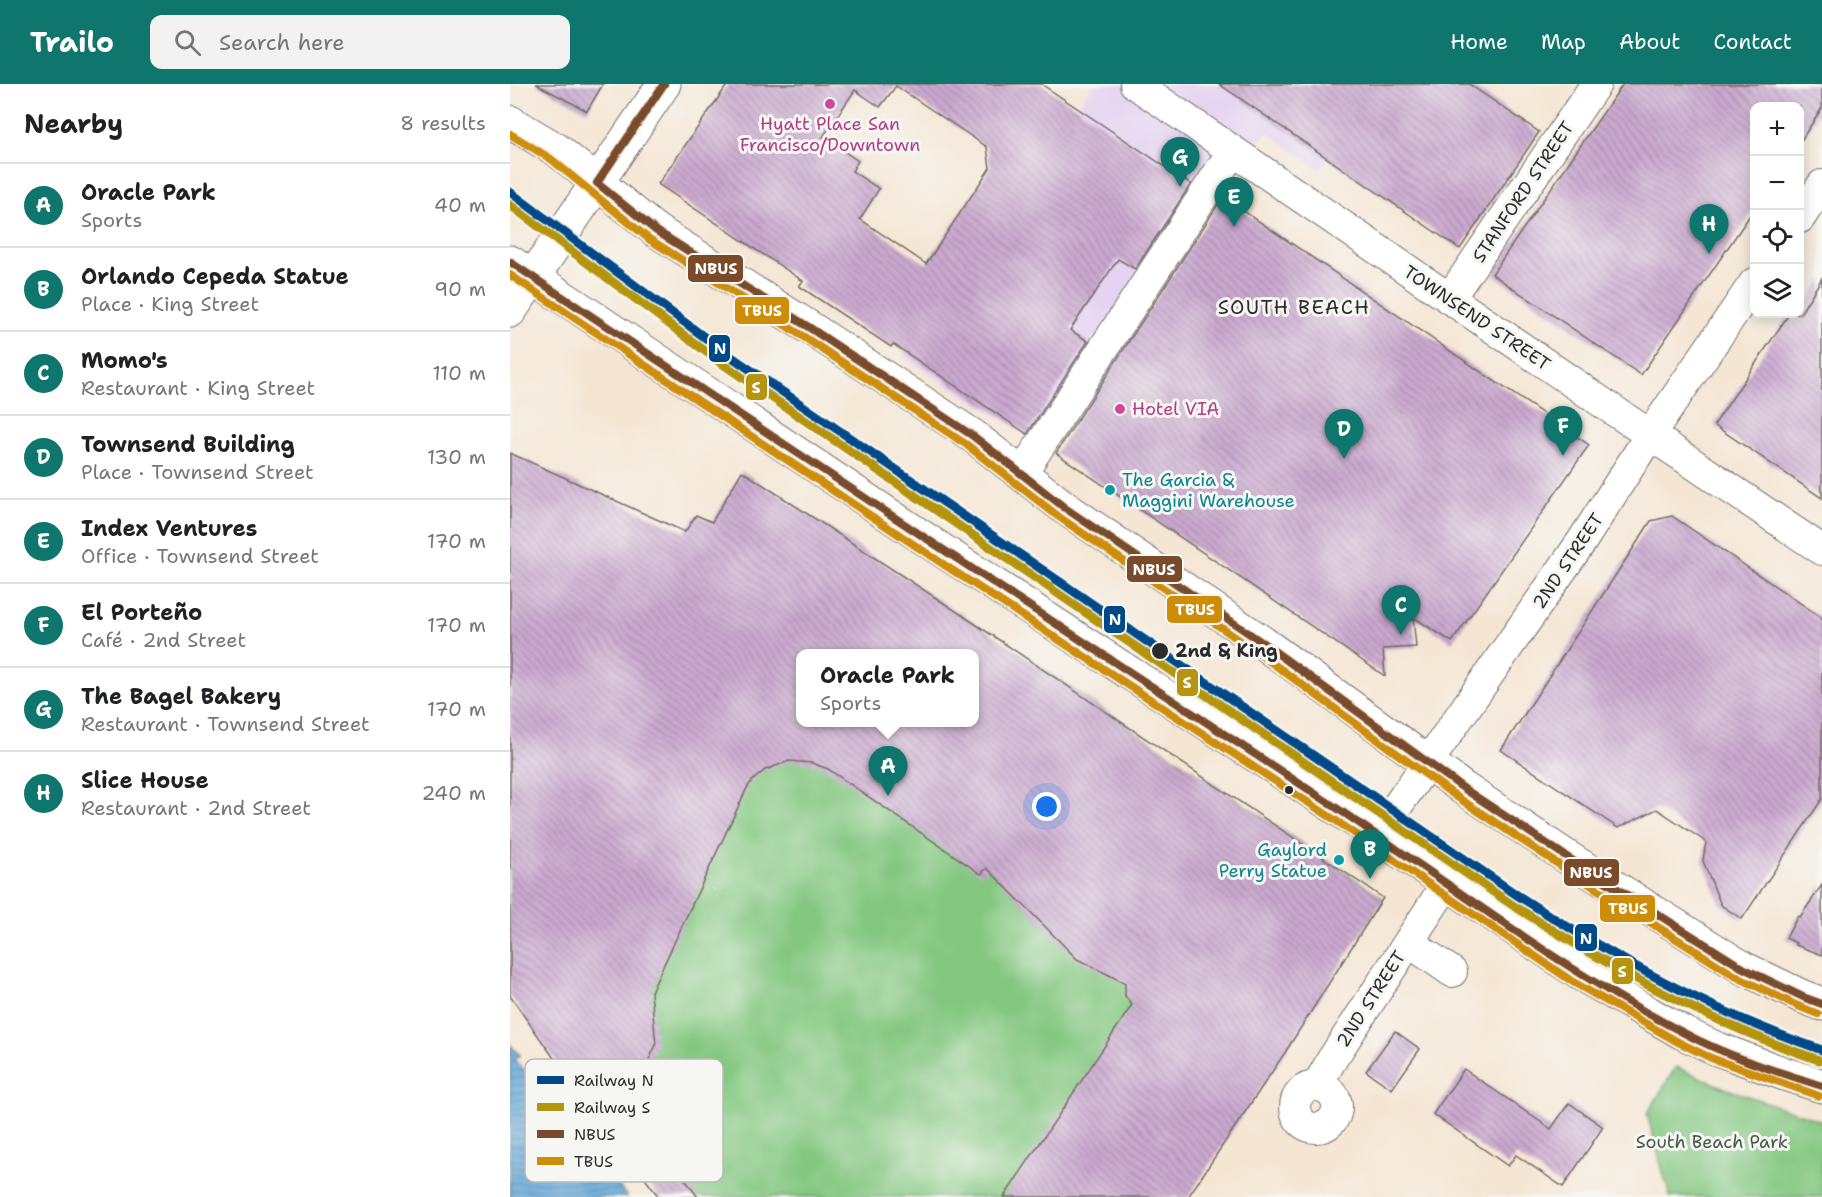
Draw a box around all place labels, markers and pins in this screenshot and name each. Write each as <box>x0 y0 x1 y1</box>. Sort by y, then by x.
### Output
marker: Hyatt Place San Francisco/Downtown <box>823 97 837 111</box>
place label: Hyatt Place San Francisco/Downtown <box>740 112 920 157</box>
pin: G <box>1160 138 1200 187</box>
pin: E <box>1214 178 1254 227</box>
pin: H <box>1690 204 1728 254</box>
place label: Hotel VIA <box>1132 397 1219 421</box>
marker: Hotel VIA <box>1113 402 1127 416</box>
pin: F <box>1544 406 1582 456</box>
pin: D <box>1324 410 1364 459</box>
place label: The Garcia & Maggini Warehouse <box>1122 468 1295 513</box>
marker: The Garcia & Maggini Warehouse <box>1103 483 1117 497</box>
pin: C <box>1382 586 1420 635</box>
place label: 2nd & King <box>1175 639 1278 663</box>
marker: 2nd & King <box>1150 641 1170 661</box>
pin: A <box>868 746 908 796</box>
unlabelled marker <box>1283 784 1295 796</box>
pin: B <box>1350 830 1390 879</box>
place label: Gaylord Perry Statue <box>1219 838 1327 883</box>
marker: Gaylord Perry Statue <box>1332 853 1346 867</box>

